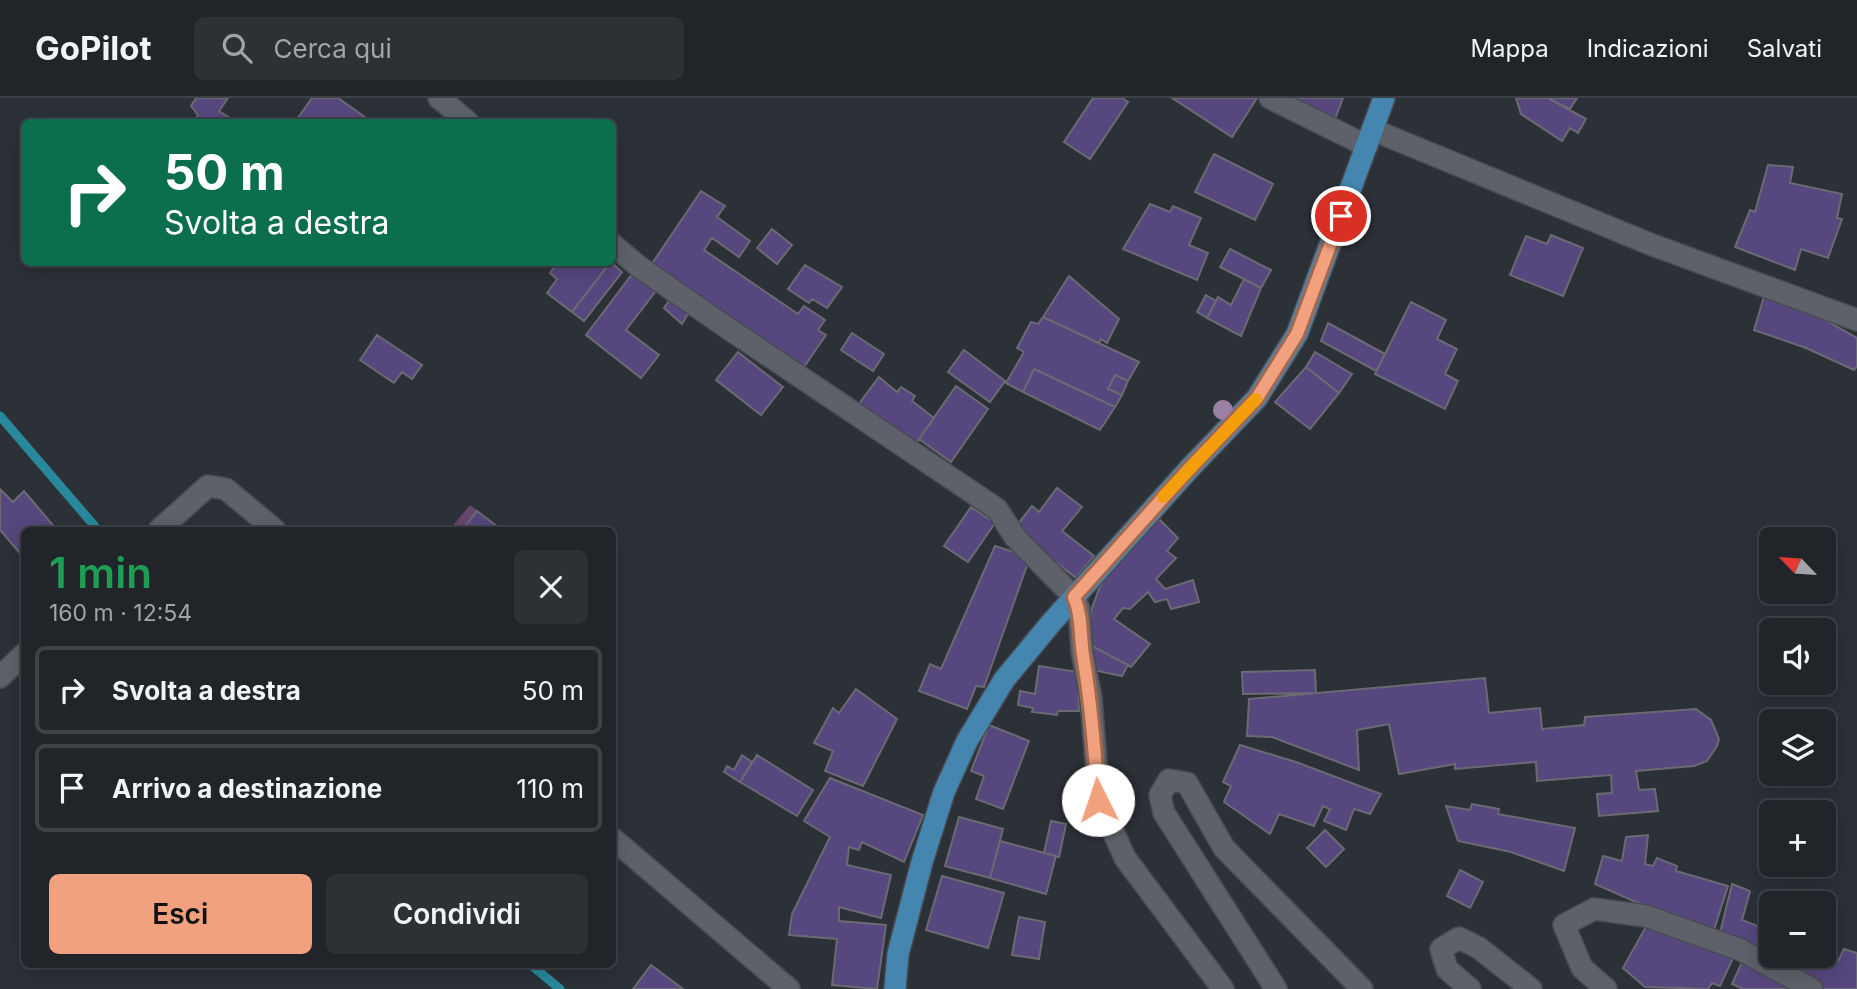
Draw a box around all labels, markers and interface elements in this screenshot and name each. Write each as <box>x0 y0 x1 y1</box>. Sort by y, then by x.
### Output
search box <box>194 17 684 80</box>
text: GoPilot <box>35 28 152 68</box>
icon: search <box>218 29 256 67</box>
text: Cerca qui <box>274 33 392 64</box>
text: Mappa <box>1470 34 1549 63</box>
text: Indicazioni <box>1587 34 1709 63</box>
text: Salvati <box>1747 34 1822 63</box>
text: 50 m <box>164 143 285 202</box>
icon: right <box>49 147 140 238</box>
pin <box>1311 186 1371 246</box>
icon: arrive <box>1322 197 1360 235</box>
text: Svolta a destra <box>164 203 389 242</box>
north arrow <box>1759 527 1836 604</box>
map controls <box>1759 527 1836 968</box>
text: 1 min <box>49 547 152 598</box>
button: close <box>514 550 588 624</box>
text: 160 m · 12:54 <box>49 599 192 627</box>
button: sound <box>1759 618 1836 695</box>
icon: right <box>53 671 91 709</box>
text: Svolta a destra <box>112 675 301 706</box>
text: 50 m <box>522 675 584 706</box>
button: layers <box>1759 709 1836 786</box>
position arrow <box>1061 763 1135 837</box>
icon: arrive <box>53 769 91 807</box>
text: Arrivo a destinazione <box>112 773 382 804</box>
text: 110 m <box>516 773 584 804</box>
button: + <box>1759 800 1836 877</box>
button: Esci <box>49 874 312 954</box>
button: Condividi <box>326 874 588 954</box>
button: − <box>1759 891 1836 968</box>

